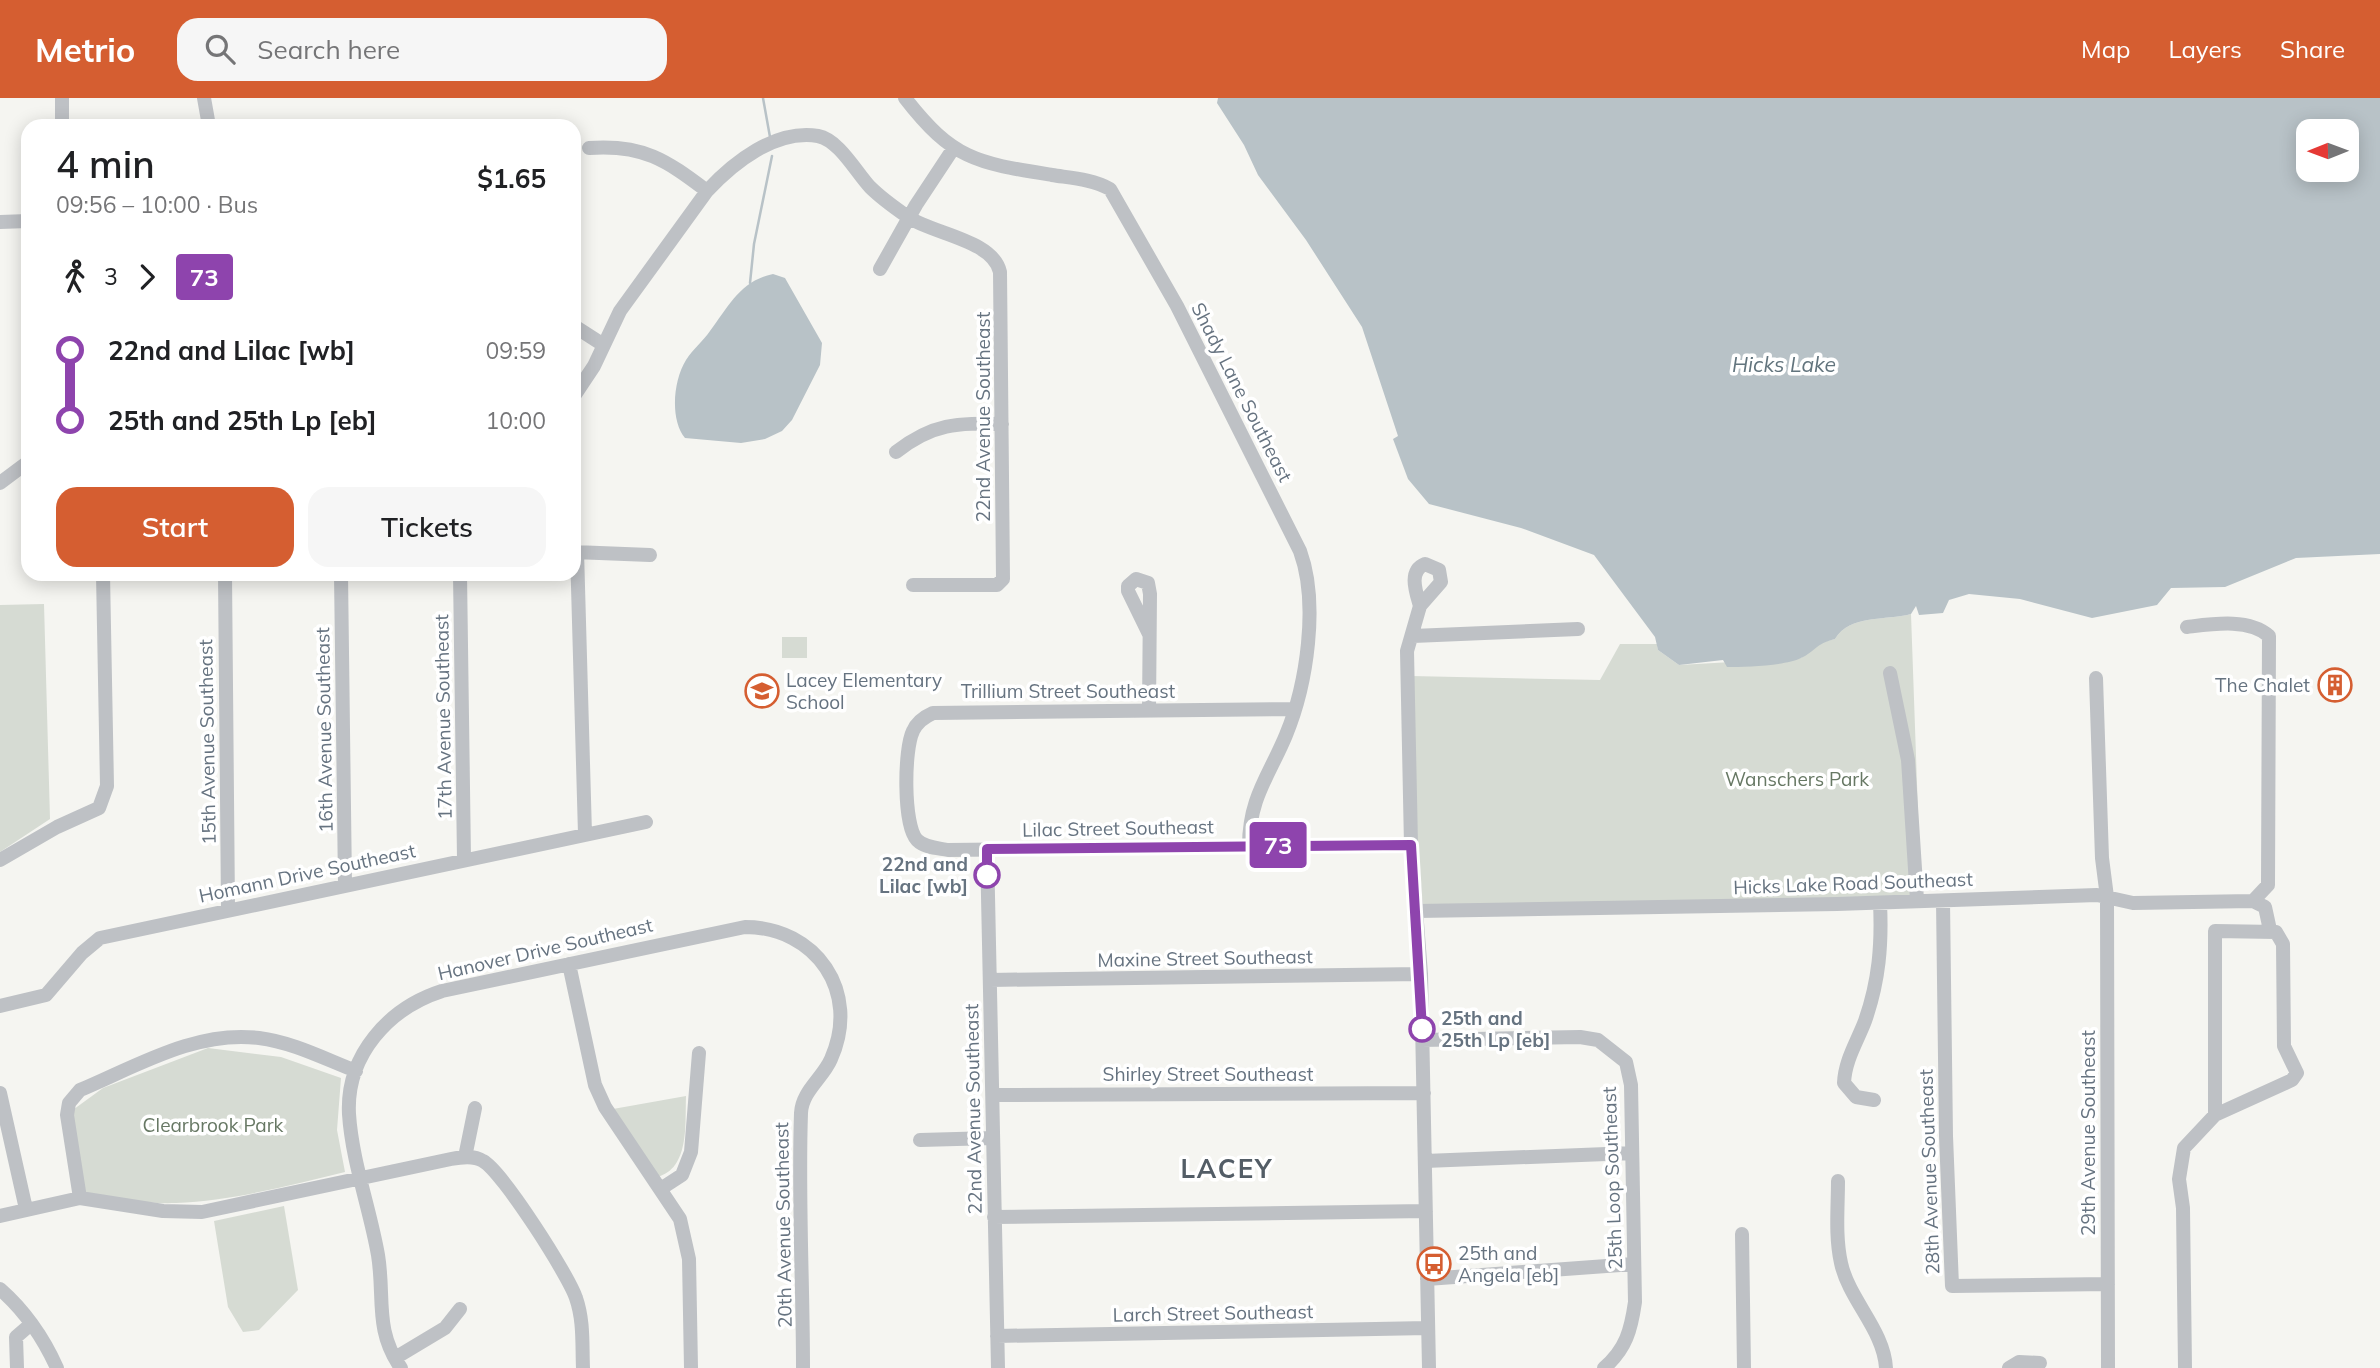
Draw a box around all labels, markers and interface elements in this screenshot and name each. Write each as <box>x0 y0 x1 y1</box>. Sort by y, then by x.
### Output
search box <box>177 18 667 81</box>
text: Metrio <box>35 29 135 70</box>
icon: search <box>201 30 239 68</box>
text: Search here <box>257 33 400 66</box>
text: Map <box>2081 34 2130 64</box>
text: Layers <box>2168 34 2242 64</box>
text: Share <box>2280 34 2345 64</box>
north arrow <box>2296 119 2359 182</box>
map controls <box>2296 119 2359 182</box>
text: 4 min <box>56 140 155 188</box>
text: $1.65 <box>477 162 546 195</box>
text: 09:56 – 10:00 · Bus <box>56 190 258 219</box>
icon: walk <box>56 258 94 296</box>
icon: forward <box>128 258 166 296</box>
text: 3 <box>104 262 118 291</box>
text: 73 <box>190 262 219 292</box>
street label: Shady Lane Southeast <box>1186 298 1298 486</box>
street label: 22nd Avenue Southeast <box>971 311 995 522</box>
text: 22nd and Lilac [wb] <box>108 334 355 367</box>
text: 09:59 <box>486 336 546 365</box>
water label: Hicks Lake <box>1732 351 1836 377</box>
text: 25th and 25th Lp [eb] <box>108 404 377 437</box>
text: 10:00 <box>486 406 546 435</box>
button: Start <box>56 487 294 567</box>
button: Tickets <box>308 487 546 567</box>
street label: 17th Avenue Southeast <box>429 614 457 820</box>
street label: 16th Avenue Southeast <box>310 627 338 833</box>
street label: 15th Avenue Southeast <box>193 639 221 845</box>
building icon: The Chalet <box>2316 666 2354 704</box>
place label: Lacey Elementary School <box>786 668 942 714</box>
school or university icon: Lacey Elementary School <box>743 672 781 710</box>
place label: The Chalet <box>2215 673 2310 697</box>
street label: Trillium Street Southeast <box>961 679 1175 703</box>
park label: Wanschers Park <box>1725 767 1869 791</box>
street label: Lilac Street Southeast <box>1022 814 1214 842</box>
line badge: 73 <box>1246 822 1310 868</box>
text: 73 <box>1264 830 1292 860</box>
street label: Homann Drive Southeast <box>197 838 418 908</box>
place label: 22nd and Lilac [wb] <box>879 852 968 898</box>
marker: 22nd and Lilac [wb] <box>974 862 1000 888</box>
street label: Hicks Lake Road Southeast <box>1733 867 1974 899</box>
street label: Hanover Drive Southeast <box>435 912 655 985</box>
street label: Maxine Street Southeast <box>1097 944 1313 972</box>
street label: 22nd Avenue Southeast <box>959 1003 987 1214</box>
place label: 25th and 25th Lp [eb] <box>1441 1006 1551 1052</box>
marker: 25th and 25th Lp [eb] <box>1409 1016 1435 1042</box>
street label: 29th Avenue Southeast <box>2076 1030 2100 1236</box>
street label: Shirley Street Southeast <box>1103 1062 1314 1086</box>
street label: 28th Avenue Southeast <box>1913 1068 1945 1275</box>
street label: 25th Loop Southeast <box>1597 1086 1627 1270</box>
park label: Clearbrook Park <box>143 1113 284 1137</box>
street label: 20th Avenue Southeast <box>769 1122 797 1328</box>
district label: LACEY <box>1181 1152 1273 1185</box>
place label: 25th and Angela [eb] <box>1458 1241 1559 1287</box>
bus stop icon: 25th and Angela [eb] <box>1415 1245 1453 1283</box>
street label: Larch Street Southeast <box>1112 1299 1314 1327</box>

